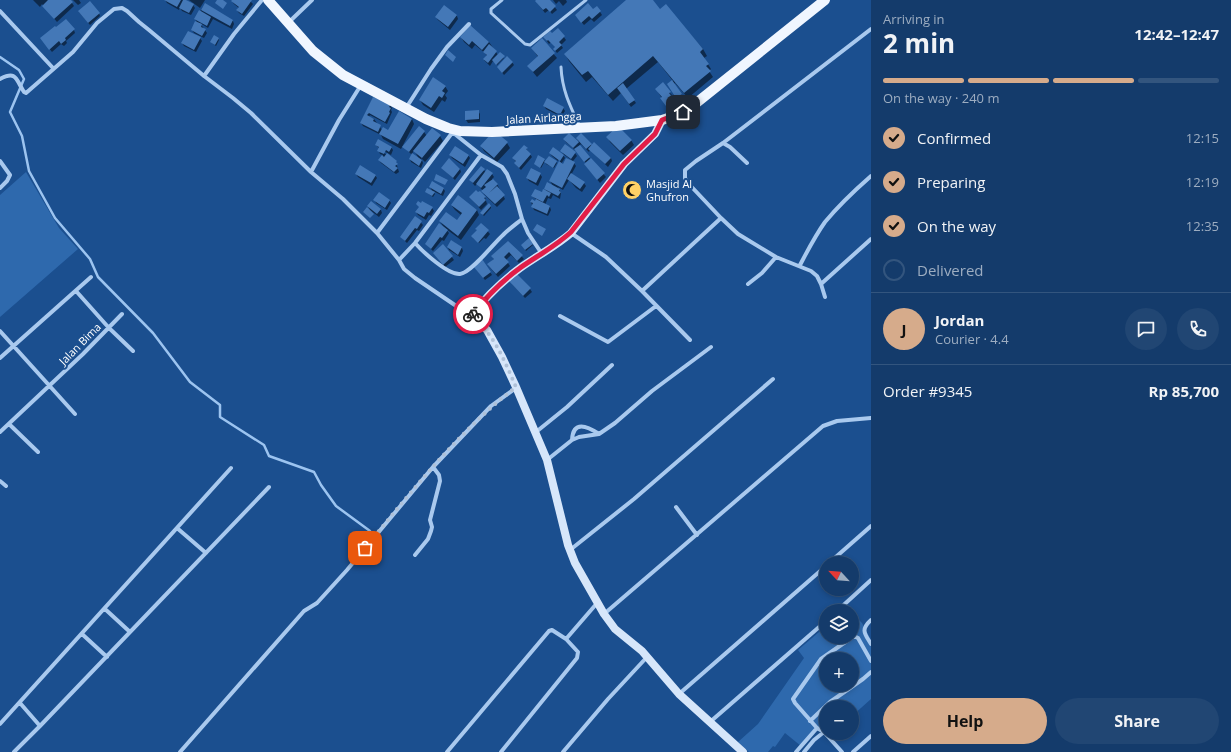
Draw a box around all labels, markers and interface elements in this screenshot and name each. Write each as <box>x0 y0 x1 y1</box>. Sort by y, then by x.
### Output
text: Arriving in <box>883 10 945 28</box>
text: 12:42–12:47 <box>1134 24 1219 44</box>
text: 2 min <box>883 25 955 61</box>
text: On the way · 240 m <box>883 89 999 107</box>
pin <box>666 95 700 129</box>
icon: home <box>672 101 694 123</box>
street label: Jalan Airlangga <box>505 108 582 127</box>
icon: check <box>883 127 905 149</box>
text: Confirmed <box>917 128 991 148</box>
text: 12:15 <box>1186 129 1219 147</box>
icon: check <box>883 171 905 193</box>
text: Preparing <box>917 172 985 192</box>
text: 12:19 <box>1186 173 1219 191</box>
place label: Masjid Al Ghufron <box>646 176 692 204</box>
mosque icon: Masjid Al Ghufron <box>621 179 643 201</box>
icon: check <box>883 215 905 237</box>
text: On the way <box>917 216 996 236</box>
text: 12:35 <box>1186 217 1219 235</box>
text: Delivered <box>917 260 984 280</box>
courier <box>453 294 493 334</box>
icon: bike <box>462 303 484 325</box>
button: chat <box>1125 308 1167 350</box>
button: phone <box>1177 308 1219 350</box>
text: Jordan <box>935 310 984 330</box>
street label: Jalan Bima <box>55 319 104 369</box>
text: J <box>902 319 906 339</box>
text: Courier · 4.4 <box>935 330 1009 348</box>
text: Order #9345 <box>883 381 972 401</box>
text: Rp 85,700 <box>1149 381 1219 401</box>
pin <box>348 531 382 565</box>
icon: bag <box>354 537 376 559</box>
north arrow <box>819 556 859 596</box>
map controls <box>819 556 859 740</box>
button: layers <box>819 604 859 644</box>
button: + <box>819 652 859 692</box>
button: Help <box>883 698 1047 744</box>
button: Share <box>1055 698 1219 744</box>
button: − <box>819 700 859 740</box>

